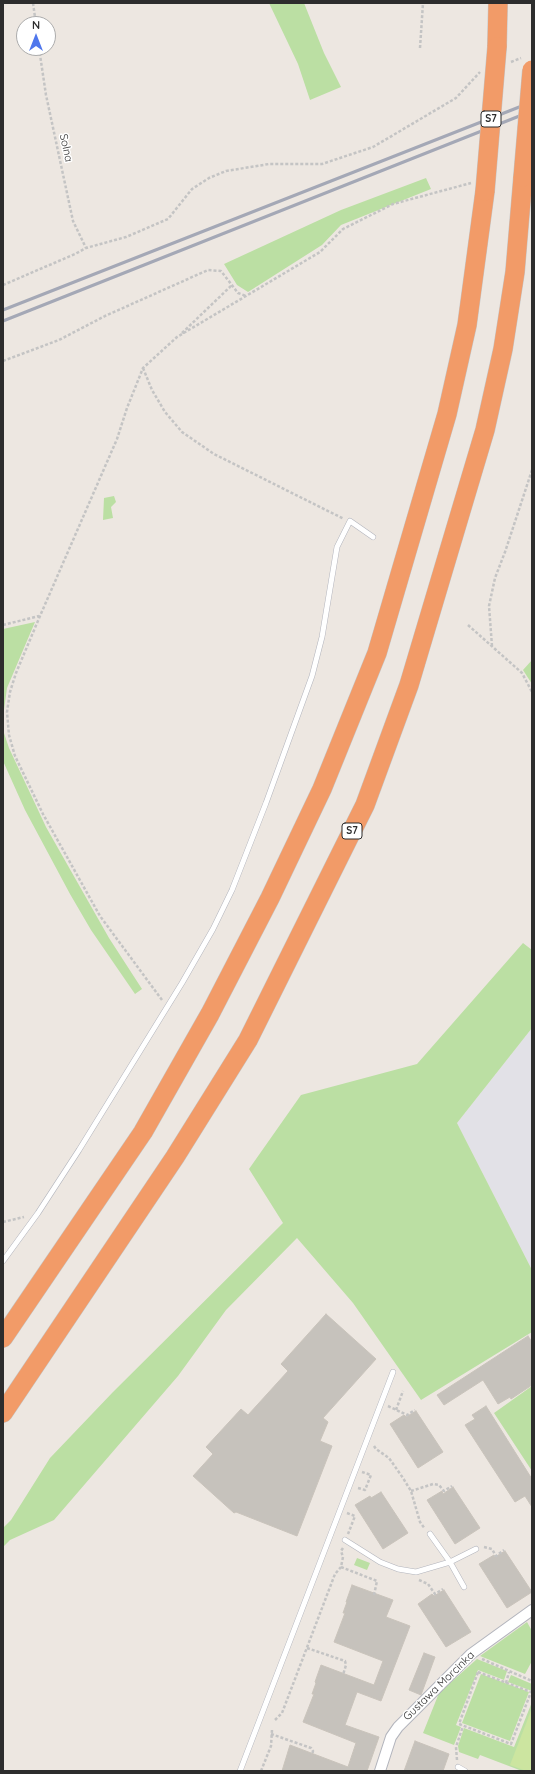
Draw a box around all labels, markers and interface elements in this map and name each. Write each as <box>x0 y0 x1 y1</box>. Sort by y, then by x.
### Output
north arrow <box>16 16 56 56</box>
text: N <box>32 18 40 32</box>
road number: S7 <box>481 111 501 127</box>
street label: Solna <box>57 133 75 163</box>
road number: S7 <box>342 823 362 839</box>
street label: Gustawa Morcinka <box>401 1649 477 1723</box>

